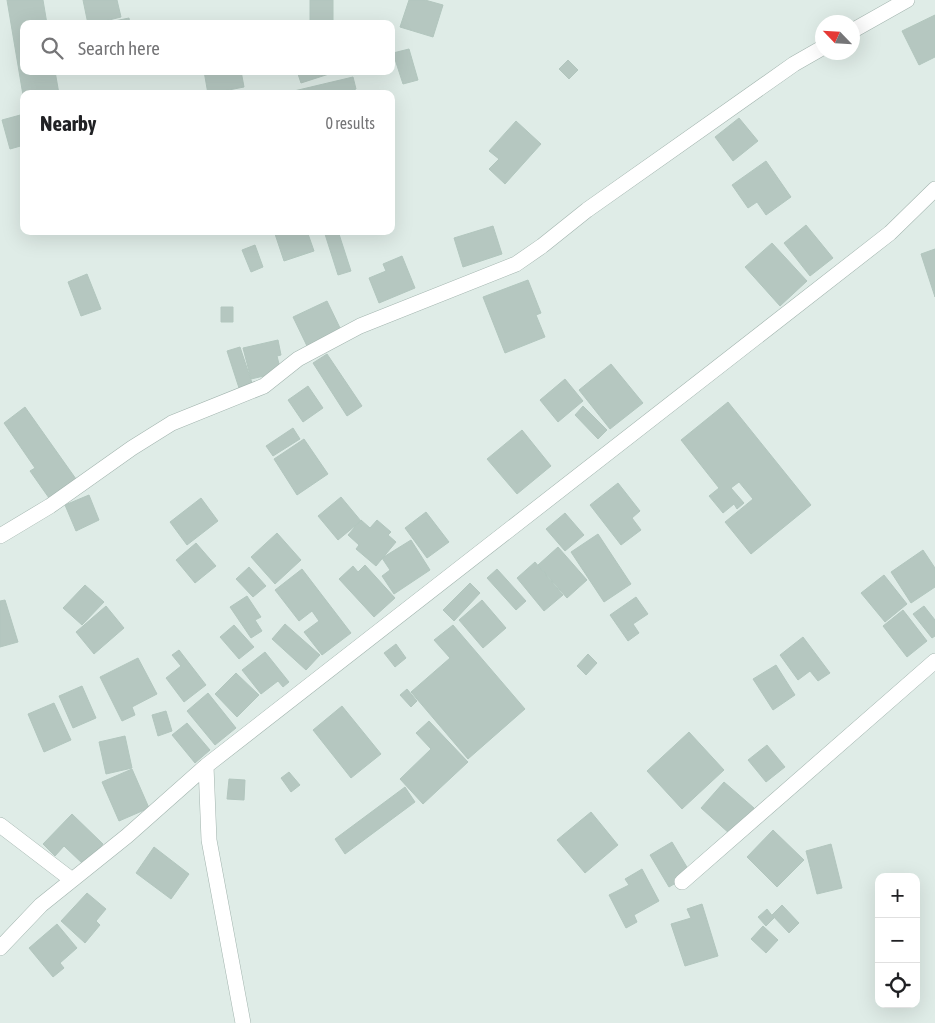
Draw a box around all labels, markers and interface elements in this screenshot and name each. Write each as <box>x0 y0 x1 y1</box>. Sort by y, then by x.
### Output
north arrow <box>815 15 860 60</box>
search box <box>20 20 395 75</box>
icon: search <box>38 34 66 62</box>
text: Search here <box>78 37 160 59</box>
text: Nearby <box>40 111 96 135</box>
text: 0 results <box>325 114 375 132</box>
map controls <box>875 873 920 1008</box>
button: + <box>875 873 920 918</box>
button: − <box>875 918 920 963</box>
button: locate <box>875 963 920 1008</box>

